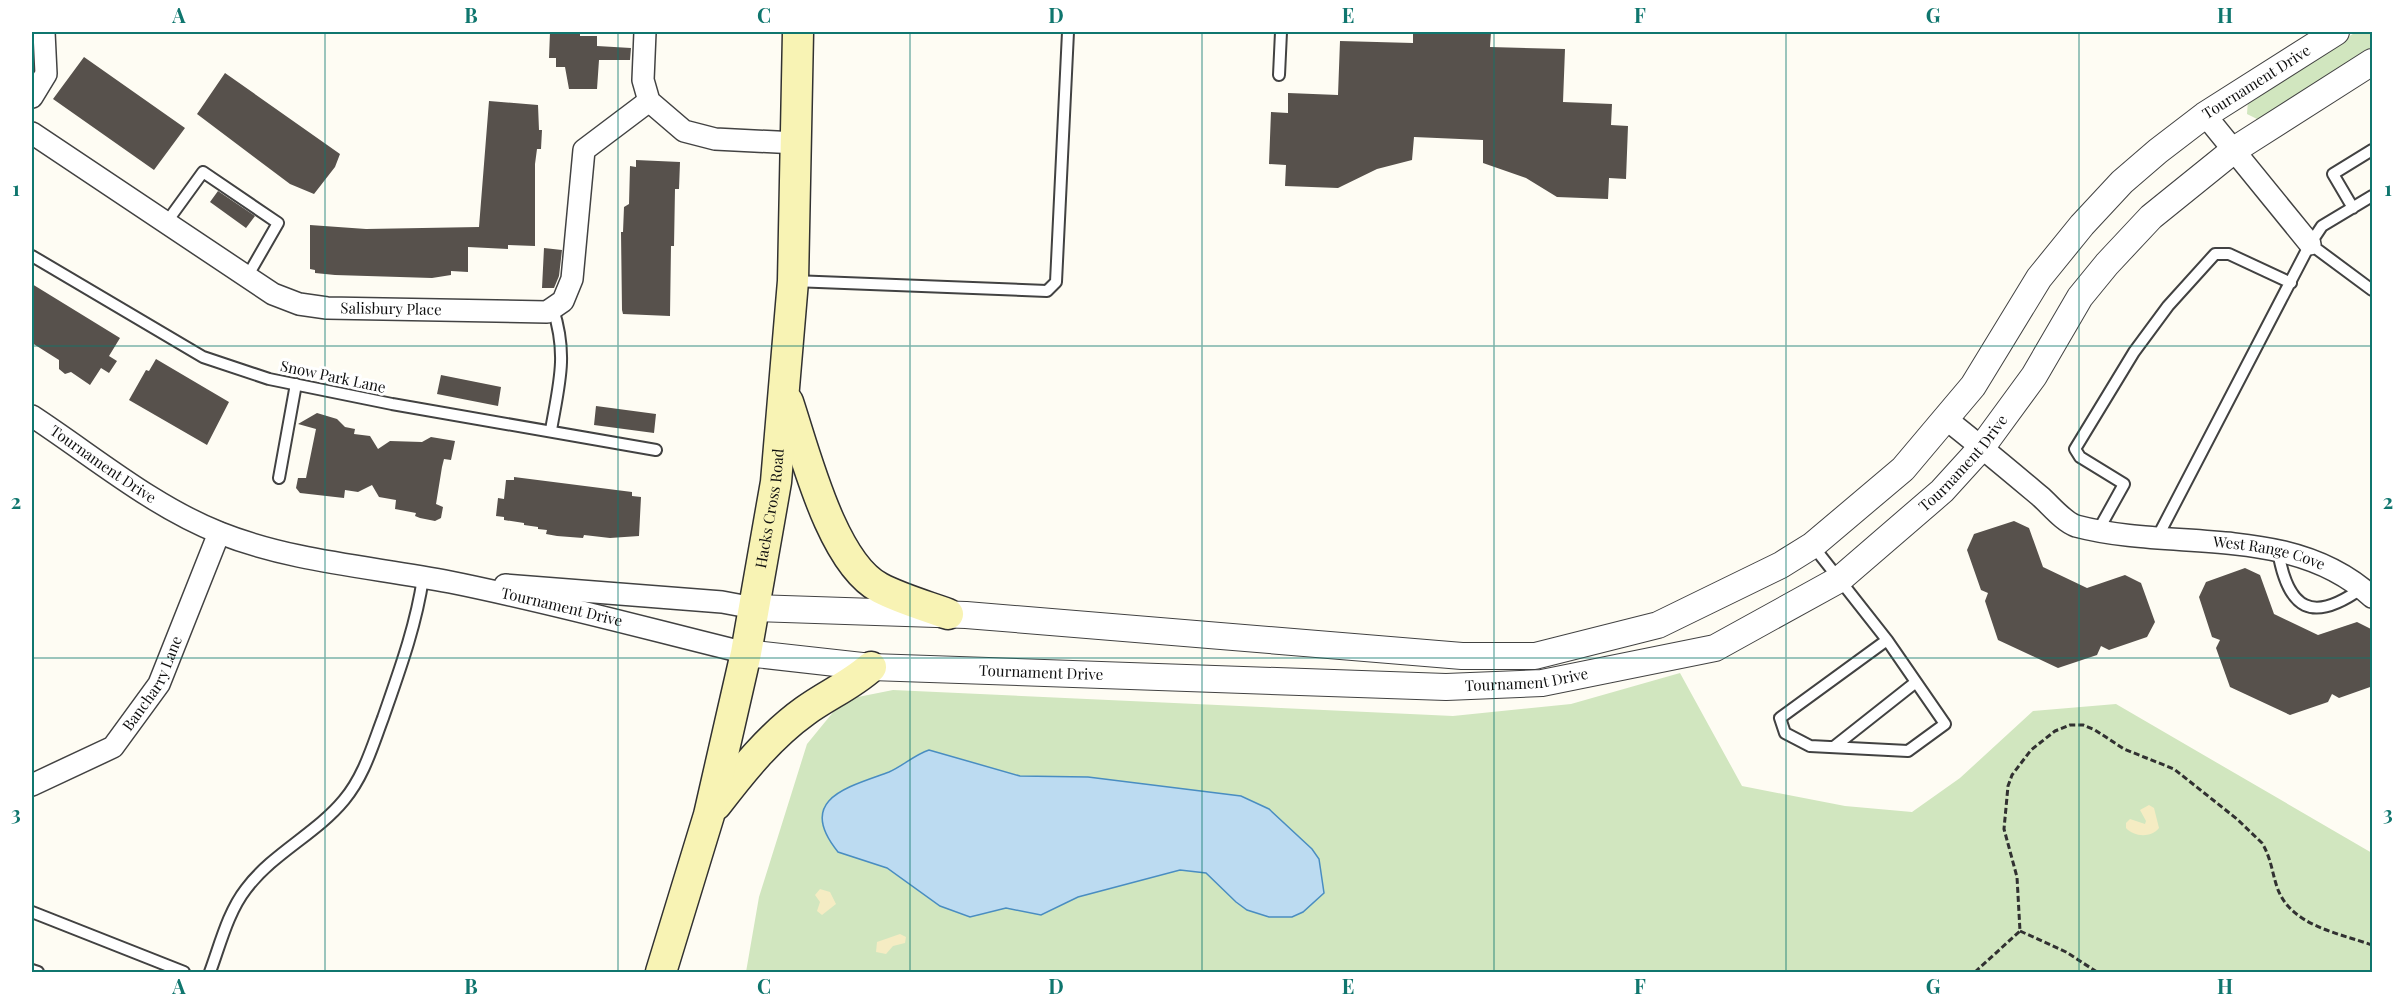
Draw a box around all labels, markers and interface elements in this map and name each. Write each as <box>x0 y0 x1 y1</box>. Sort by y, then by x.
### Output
text: A <box>171 1 186 28</box>
text: B <box>464 1 478 28</box>
text: C <box>757 1 771 28</box>
text: D <box>1048 1 1064 28</box>
text: E <box>1342 1 1354 28</box>
text: F <box>1634 1 1646 28</box>
text: G <box>1926 1 1941 28</box>
text: H <box>2217 1 2233 28</box>
street label: Tournament Drive <box>2198 40 2314 123</box>
text: 1 <box>12 174 20 201</box>
text: 1 <box>2384 174 2392 201</box>
street label: Salisbury Place <box>340 297 442 319</box>
street label: Snow Park Lane <box>279 355 388 397</box>
street label: Tournament Drive <box>1914 410 2011 516</box>
street label: Tournament Drive <box>47 420 160 507</box>
street label: Hacks Cross Road <box>750 447 788 570</box>
text: 2 <box>11 487 21 514</box>
text: 2 <box>2383 487 2393 514</box>
street label: West Range Cove <box>2211 531 2329 574</box>
street label: Tournament Drive <box>499 582 625 631</box>
street label: Bancharry Lane <box>117 633 186 734</box>
street label: Tournament Drive <box>979 660 1104 684</box>
street label: Tournament Drive <box>1464 663 1590 695</box>
text: 3 <box>11 799 21 826</box>
text: 3 <box>2383 799 2393 826</box>
text: A <box>171 972 186 999</box>
text: B <box>464 972 478 999</box>
text: C <box>757 972 771 999</box>
text: D <box>1048 972 1064 999</box>
text: E <box>1342 972 1354 999</box>
text: F <box>1634 972 1646 999</box>
text: G <box>1926 972 1941 999</box>
text: H <box>2217 972 2233 999</box>

